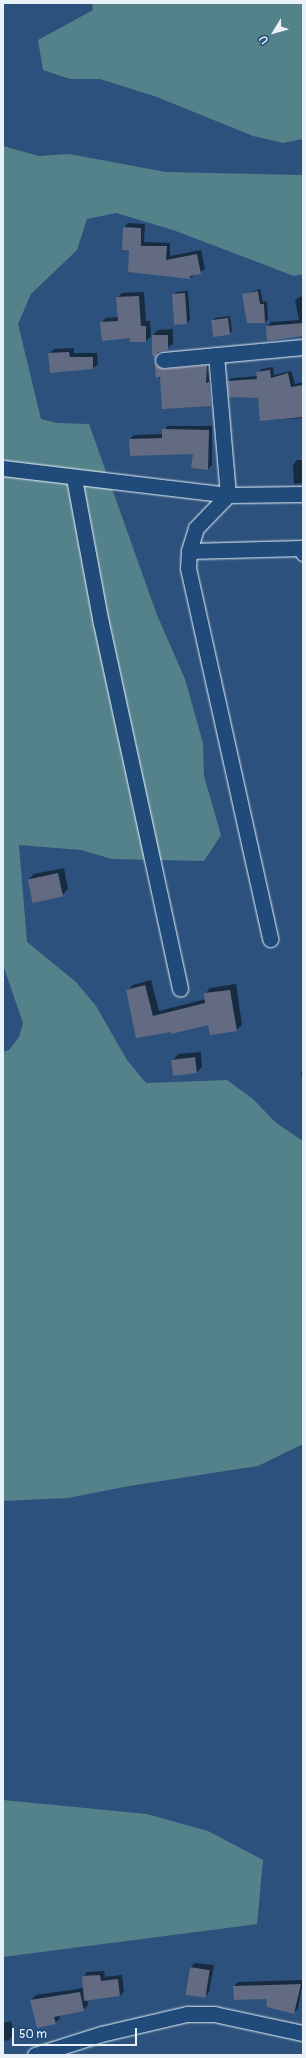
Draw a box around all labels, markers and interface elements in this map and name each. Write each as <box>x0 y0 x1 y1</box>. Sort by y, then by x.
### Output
north arrow <box>254 12 294 52</box>
text: U <box>257 33 271 46</box>
scale bar <box>14 2020 139 2046</box>
text: 50 m <box>19 2027 47 2042</box>

